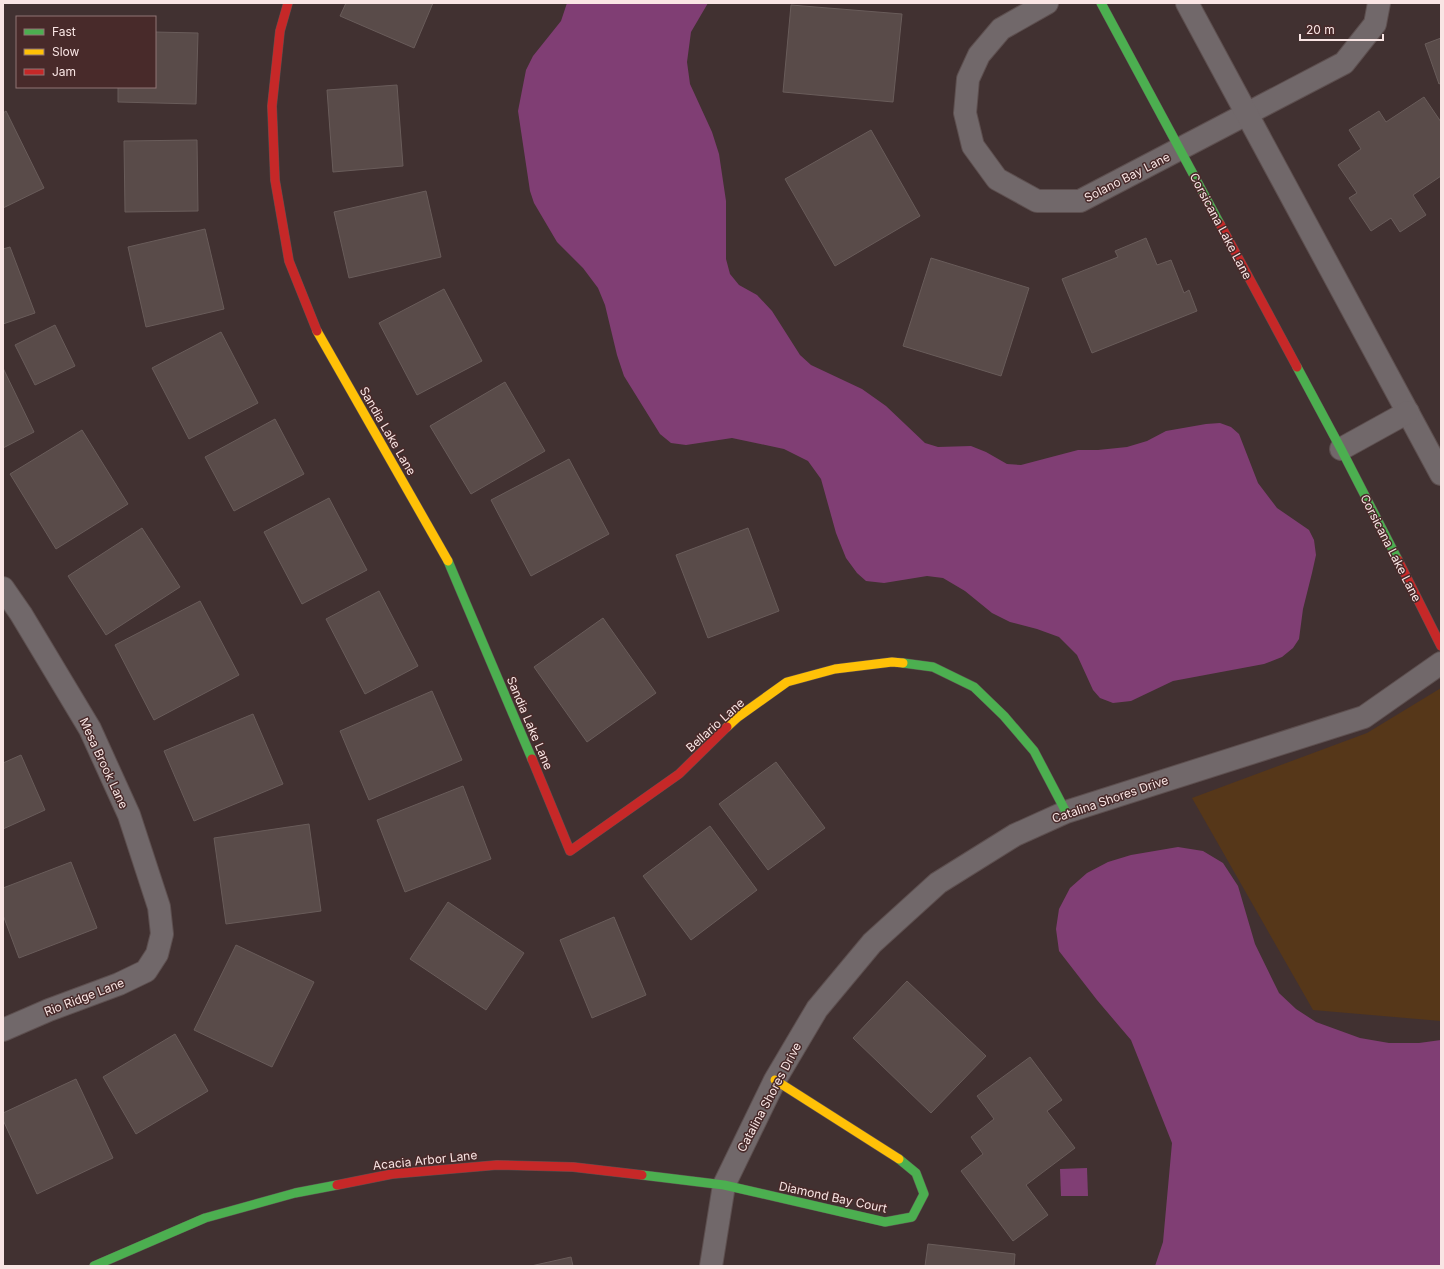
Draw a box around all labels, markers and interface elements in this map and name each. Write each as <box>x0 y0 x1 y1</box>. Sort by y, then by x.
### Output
legend <box>16 16 156 88</box>
scale bar <box>1300 16 1383 42</box>
text: 20 m <box>1306 22 1335 37</box>
text: Fast <box>52 24 76 39</box>
text: Slow <box>52 44 80 59</box>
text: Jam <box>52 64 76 79</box>
street label: Solano Bay Lane <box>1082 149 1172 205</box>
street label: Corsicana Lake Lane <box>1187 170 1255 282</box>
street label: Sandia Lake Lane <box>357 384 419 478</box>
street label: Corsicana Lake Lane <box>1357 492 1425 604</box>
street label: Sandia Lake Lane <box>504 674 556 772</box>
street label: Bellario Lane <box>683 695 747 755</box>
street label: Mesa Brook Lane <box>76 715 132 811</box>
street label: Catalina Shores Drive <box>1050 772 1170 826</box>
street label: Rio Ridge Lane <box>42 975 126 1019</box>
street label: Catalina Shores Drive <box>734 1040 804 1154</box>
street label: Acacia Arbor Lane <box>372 1147 478 1173</box>
street label: Diamond Bay Court <box>778 1178 888 1216</box>

